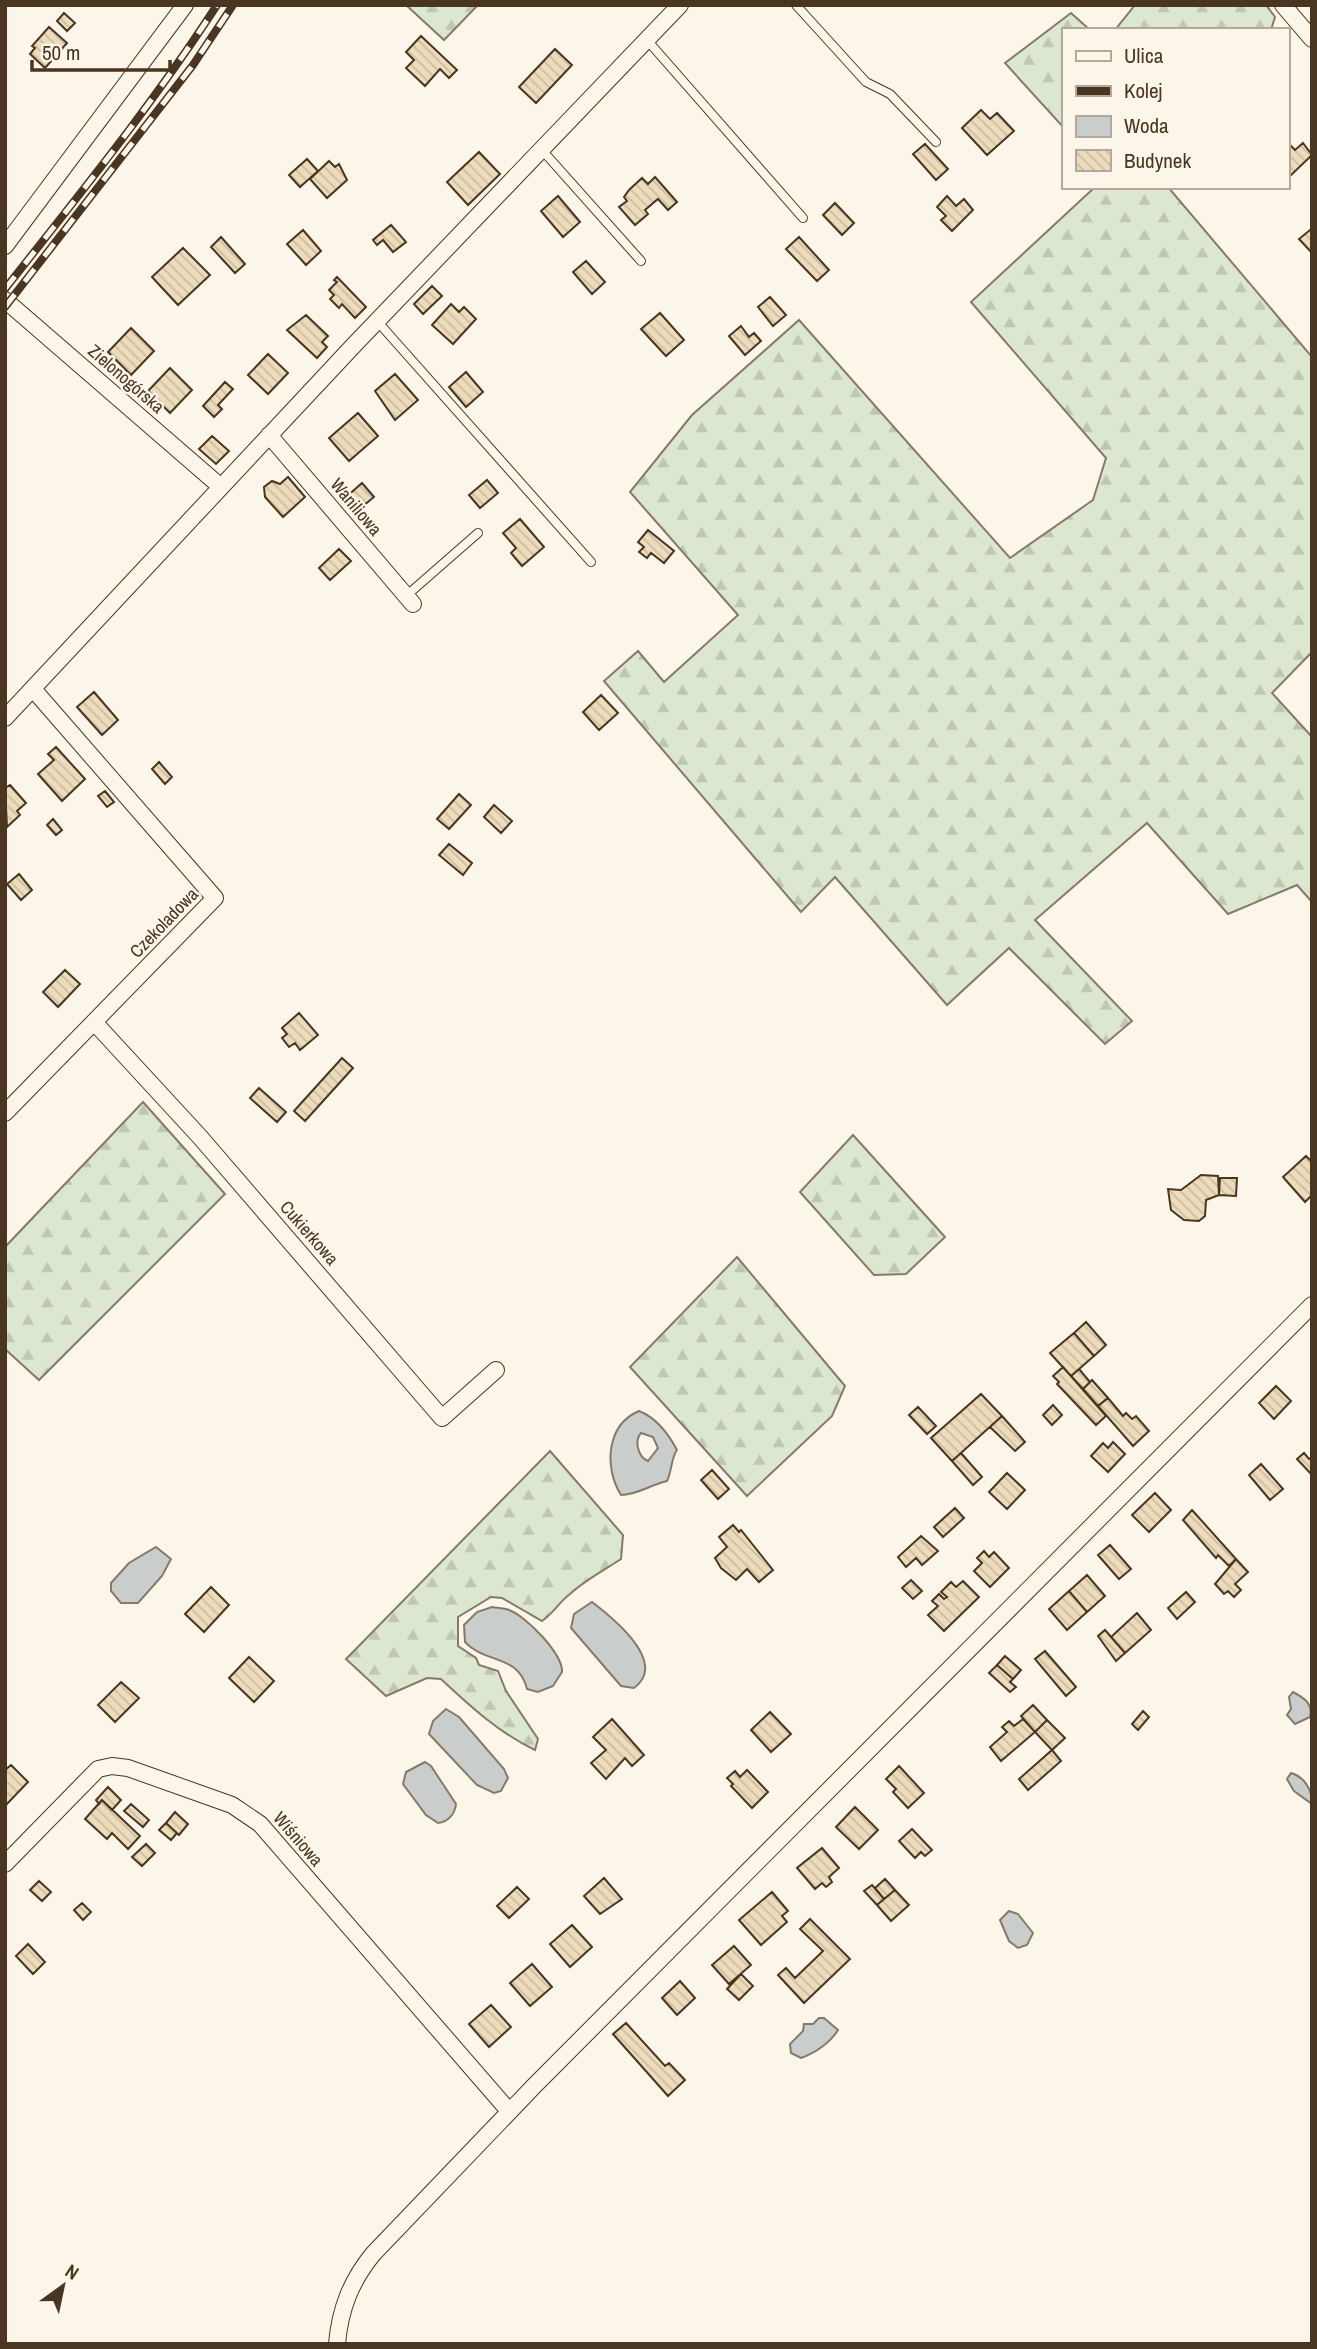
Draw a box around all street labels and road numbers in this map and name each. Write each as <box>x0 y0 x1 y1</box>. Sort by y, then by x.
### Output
street label: Zielonogórska <box>83 339 170 419</box>
street label: Waniliowa <box>325 472 388 541</box>
street label: Czekoladowa <box>124 882 203 963</box>
street label: Cukierkowa <box>274 1195 344 1270</box>
street label: Wiśniowa <box>268 1806 329 1871</box>

